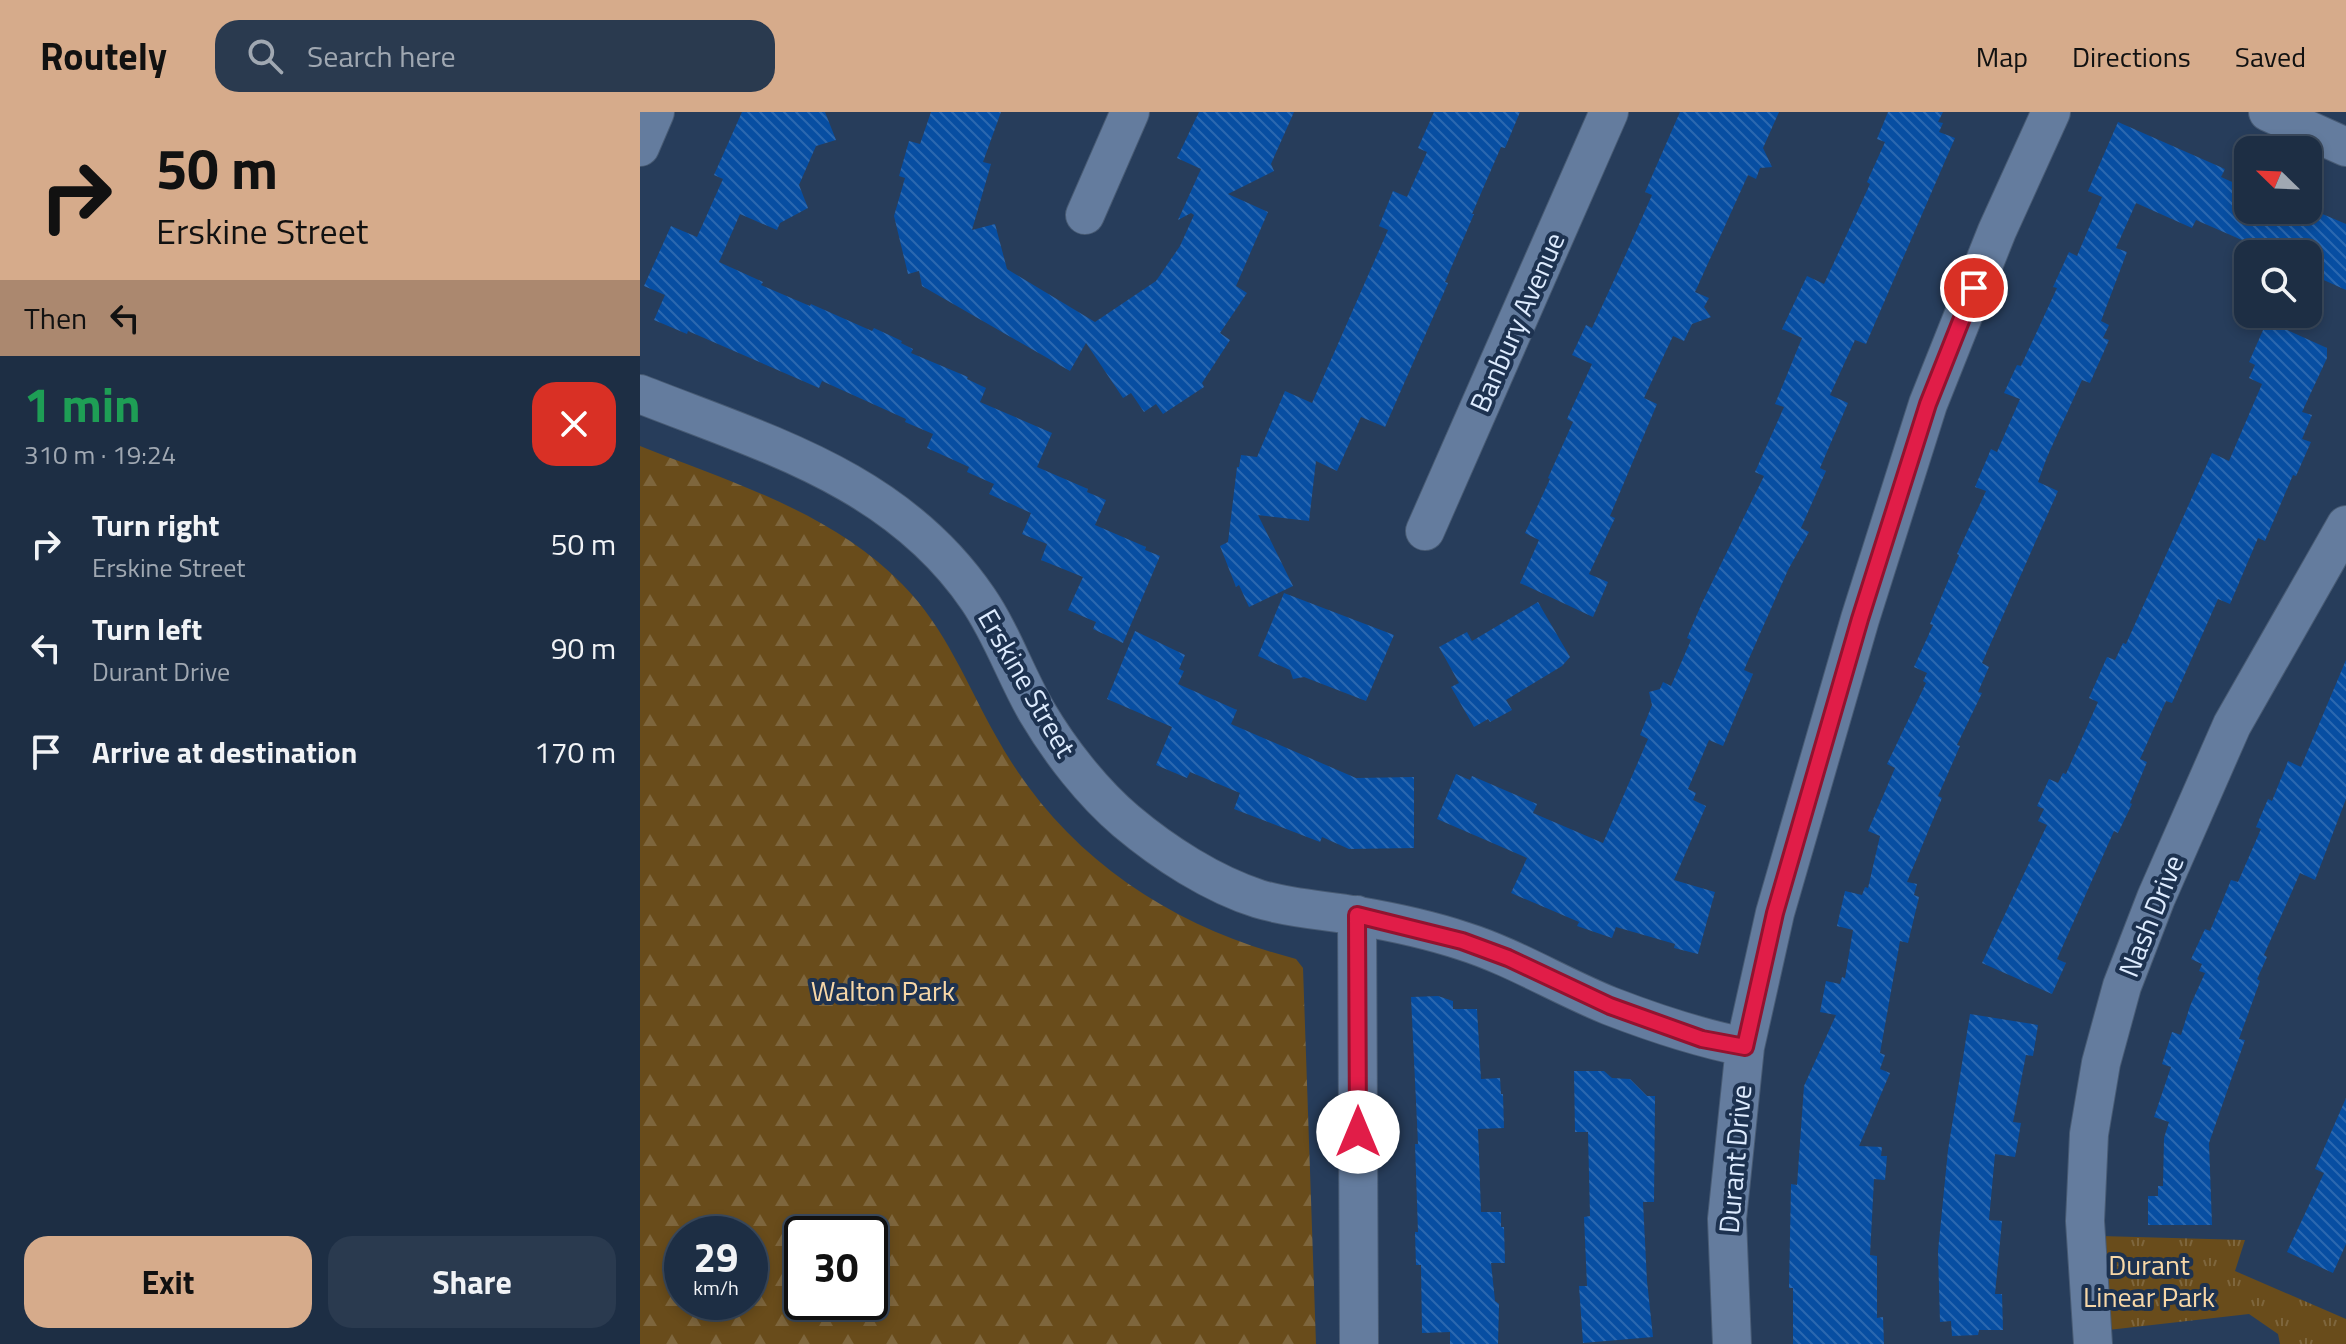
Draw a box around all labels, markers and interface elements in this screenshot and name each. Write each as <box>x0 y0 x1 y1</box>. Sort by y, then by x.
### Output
search box <box>215 20 775 92</box>
text: Routely <box>40 27 167 85</box>
text: Search here <box>307 33 456 79</box>
icon: search <box>243 34 287 78</box>
text: Map <box>1976 35 2028 78</box>
text: Directions <box>2072 35 2191 78</box>
text: Saved <box>2235 35 2306 78</box>
text: 50 m <box>156 126 278 211</box>
north arrow <box>2234 136 2322 224</box>
map controls <box>2234 136 2322 328</box>
icon: right <box>24 144 128 248</box>
text: Erskine Street <box>156 203 368 258</box>
street label: Banbury Avenue <box>1458 225 1575 419</box>
button: search <box>2234 240 2322 328</box>
pin <box>1940 254 2008 322</box>
icon: arrive <box>1952 266 1996 310</box>
text: Then <box>24 295 87 341</box>
icon: left <box>103 296 147 340</box>
text: 1 min <box>24 368 141 441</box>
button: close <box>532 382 616 466</box>
text: 310 m · 19:24 <box>24 435 176 474</box>
text: Turn right <box>92 502 220 548</box>
text: 50 m <box>551 521 616 567</box>
icon: right <box>24 522 68 566</box>
text: Erskine Street <box>92 548 245 587</box>
street label: Erskine Street <box>967 600 1087 765</box>
text: Turn left <box>92 606 202 652</box>
text: 90 m <box>551 625 616 671</box>
icon: left <box>24 626 68 670</box>
text: Durant Drive <box>92 652 230 691</box>
text: Arrive at destination <box>92 729 357 775</box>
text: 170 m <box>534 729 616 775</box>
icon: arrive <box>24 730 68 774</box>
street label: Nash Drive <box>2107 848 2195 983</box>
park label: Walton Park <box>811 969 955 1012</box>
street label: Durant Drive <box>1707 1083 1762 1235</box>
position arrow <box>1316 1090 1400 1174</box>
speed limit sign: 30 <box>784 1216 888 1320</box>
text: 29 <box>694 1227 738 1288</box>
button: Exit <box>24 1236 312 1328</box>
button: Share <box>328 1236 616 1328</box>
park label: Durant Linear Park <box>2083 1243 2215 1318</box>
text: km/h <box>693 1272 739 1303</box>

